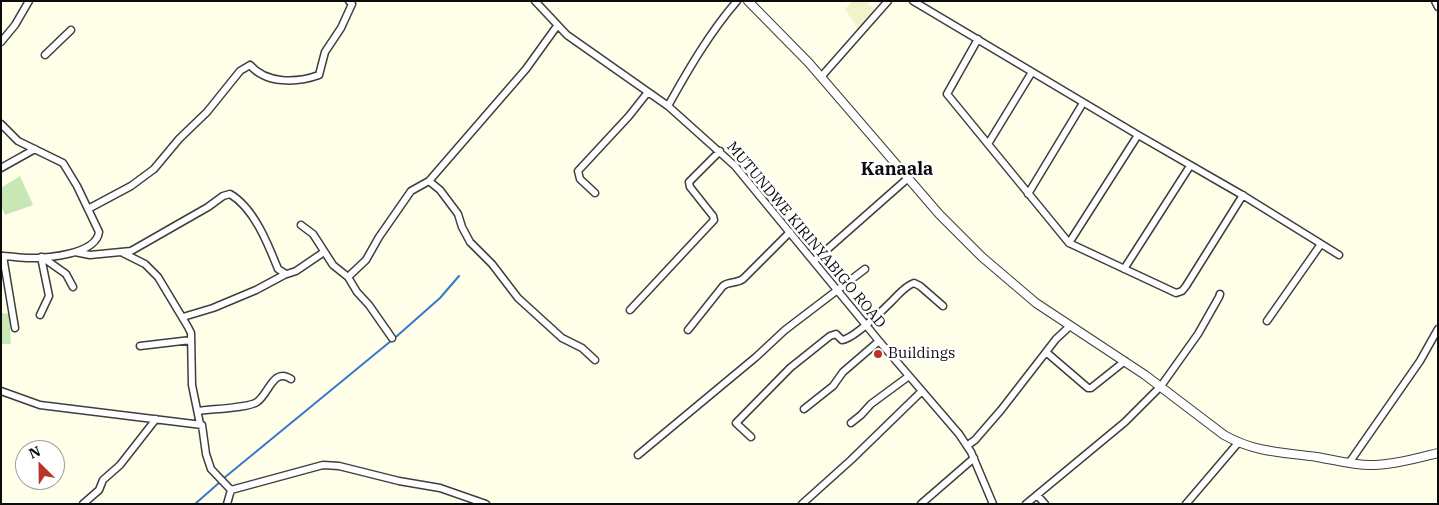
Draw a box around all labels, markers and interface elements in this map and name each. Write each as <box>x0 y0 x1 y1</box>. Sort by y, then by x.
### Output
street label: MUTUNDWE KIRINYABIGO ROAD <box>723 138 889 332</box>
district label: Kanaala <box>861 159 933 181</box>
place label: Buildings <box>888 345 955 363</box>
marker: Buildings <box>872 348 884 360</box>
north arrow <box>15 440 65 490</box>
text: N <box>26 442 43 463</box>

